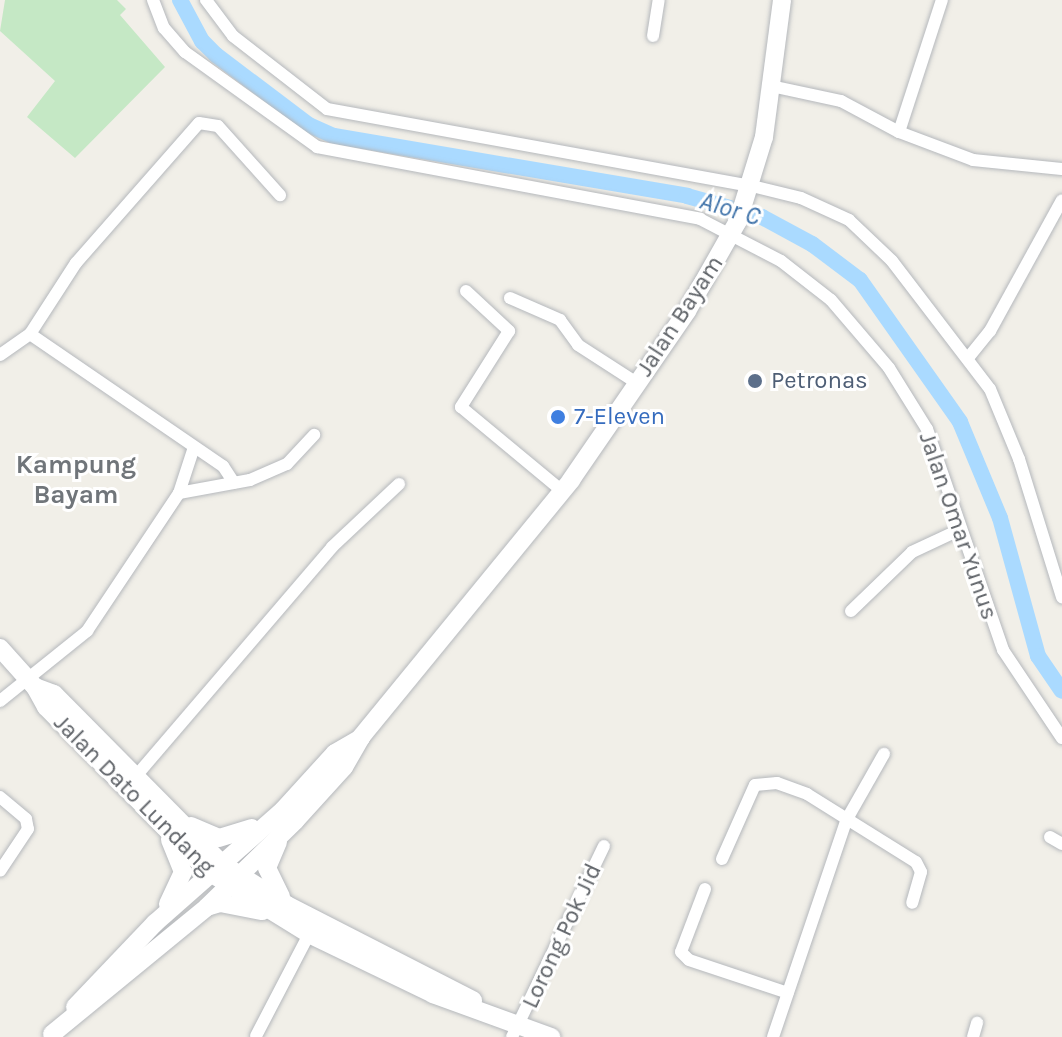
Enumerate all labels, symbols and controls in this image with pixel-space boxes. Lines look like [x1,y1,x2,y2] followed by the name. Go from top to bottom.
[696,185,764,233] water label: Alor C
[630,250,730,382] street label: Jalan Bayam
[771,367,868,395] place label: Petronas
[746,372,764,390] marker: Petronas
[574,403,665,431] place label: 7-Eleven
[549,408,567,426] marker: 7-Eleven
[912,429,1004,623] street label: Jalan Omar Yunus
[16,449,136,510] district label: Kampung Bayam
[48,709,220,881] street label: Jalan Dato Lundang
[516,859,608,1013] street label: Lorong Pok Jid

